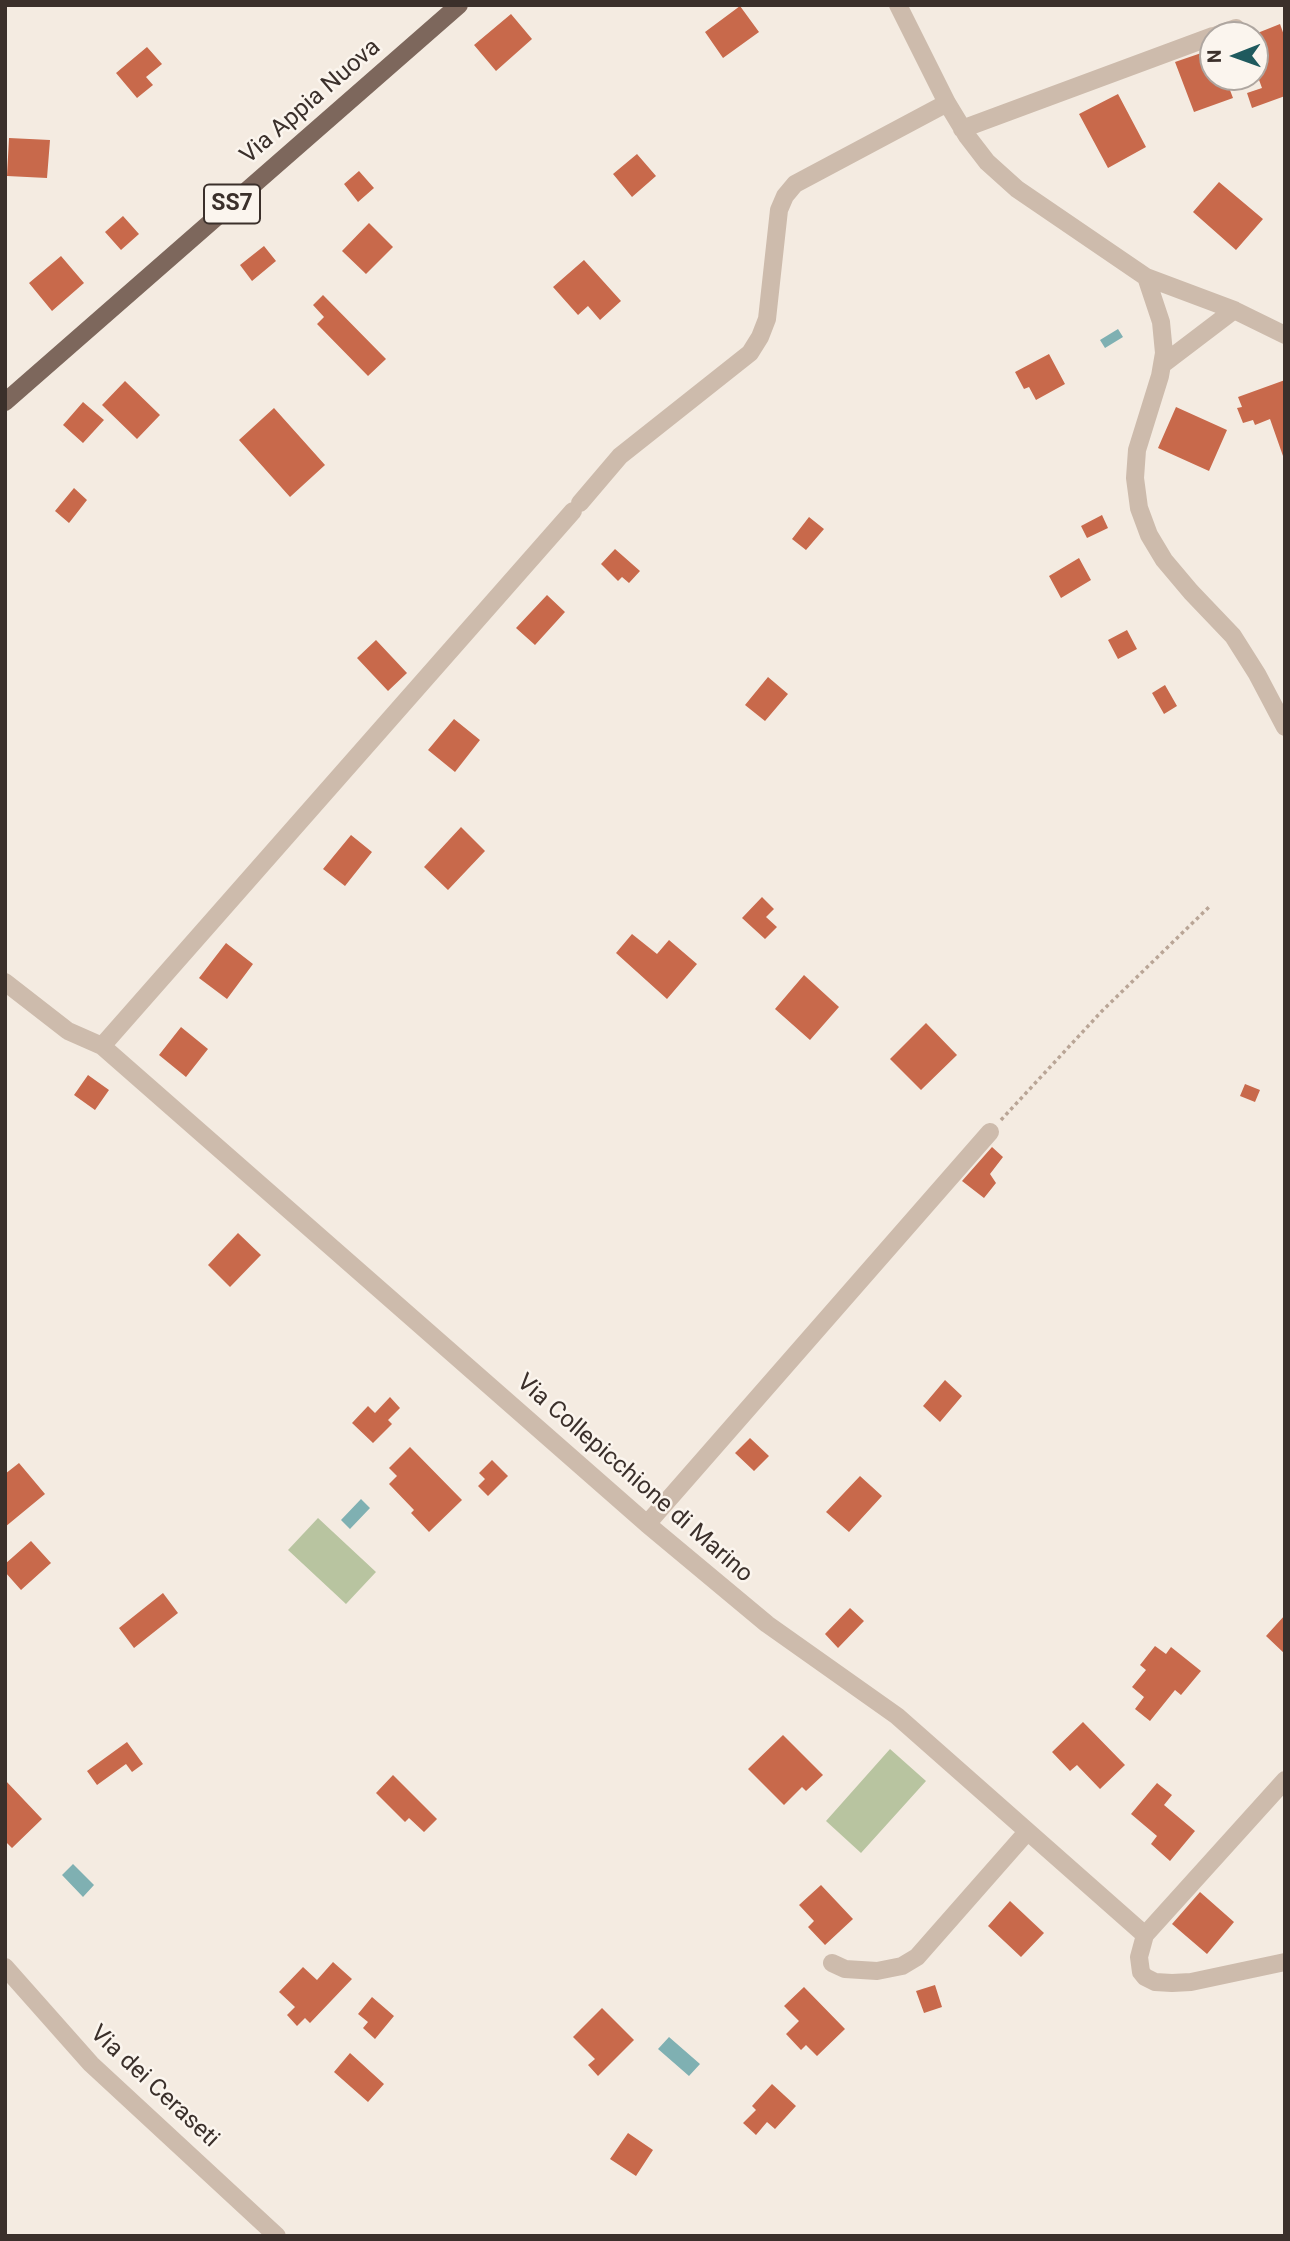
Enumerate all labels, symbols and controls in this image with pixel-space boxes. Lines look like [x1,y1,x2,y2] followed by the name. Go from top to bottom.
[1199,21,1269,91] north arrow
[235,33,387,171] street label: Via Appia Nuova
[1203,49,1226,63] text: N
[204,184,260,224] road number: SS7
[510,1369,758,1589] street label: Via Collepicchione di Marino
[83,2020,225,2154] street label: Via dei Ceraseti

